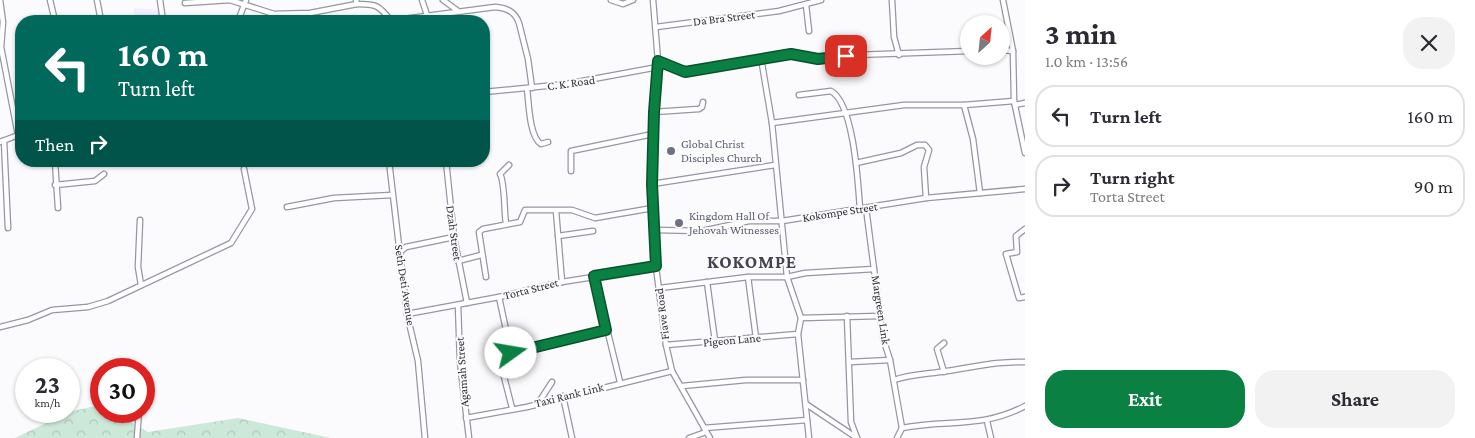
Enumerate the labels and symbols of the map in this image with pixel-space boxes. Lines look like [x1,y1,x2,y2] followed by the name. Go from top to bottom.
[692,7,757,29] street label: Da Bra Street
[960,15,1010,65] north arrow
[825,35,867,77] pin
[546,73,597,93] street label: C. K. Road
[681,137,762,165] place label: Global Christ Disciples Church
[665,145,677,157] marker: Global Christ Disciples Church
[801,199,880,225] street label: Kokompe Street
[443,205,465,262] street label: Dzah Street
[688,209,779,237] place label: Kingdom Hall Of Jehovah Witnesses
[673,217,685,229] marker: Kingdom Hall Of Jehovah Witnesses
[392,244,418,326] street label: Seth Deti Avenue
[707,252,797,272] district label: KOKOMPE
[869,274,893,346] street label: Margreen Link
[502,275,561,303] street label: Torta Street
[652,287,672,341] street label: Fiave Road
[484,326,536,378] position arrow
[702,330,762,350] street label: Pigeon Lane
[453,336,471,407] street label: Agamah Street
[90,358,155,423] speed limit sign: 30
[533,380,605,410] street label: Taxi Rank Link

